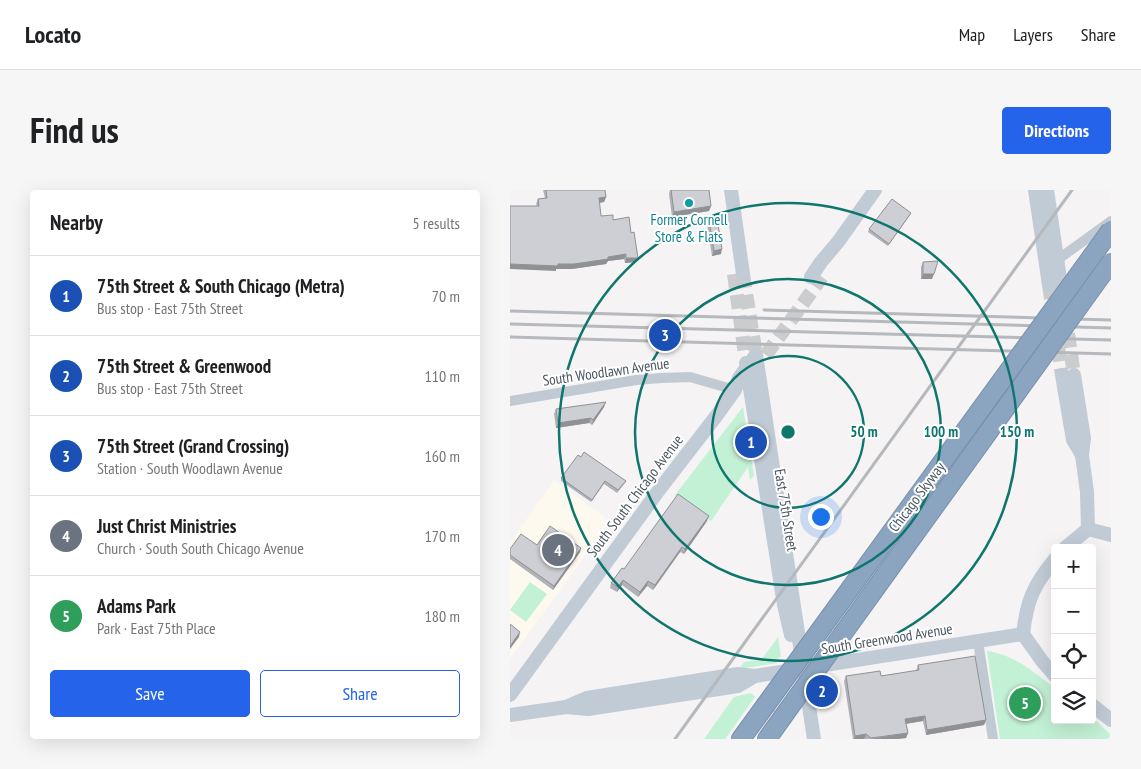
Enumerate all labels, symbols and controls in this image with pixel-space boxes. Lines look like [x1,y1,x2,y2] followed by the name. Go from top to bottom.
[25,19,81,50] text: Locato
[959,23,985,46] text: Map
[1013,23,1053,46] text: Layers
[1081,23,1116,46] text: Share
[30,107,119,153] text: Find us
[1002,107,1111,154] button: Directions
[683,197,695,209] marker: Former Cornell Store & Flats
[50,209,103,236] text: Nearby
[651,210,728,246] place label: Former Cornell Store & Flats
[413,213,460,233] text: 5 results
[97,274,345,298] text: 75th Street & South Chicago (Metra)
[62,286,70,306] text: 1
[432,286,460,306] text: 70 m
[97,298,243,318] text: Bus stop · East 75th Street
[649,316,681,354] pin: 3
[541,353,670,390] street label: South Woodlawn Avenue
[97,354,271,378] text: 75th Street & Greenwood
[62,366,70,386] text: 2
[425,366,460,386] text: 110 m
[97,378,243,398] text: Bus stop · East 75th Street
[850,422,878,441] text: 50 m
[924,422,958,441] text: 100 m
[1000,422,1034,441] text: 150 m
[735,423,767,461] pin: 1
[779,423,797,441] centre of rings
[582,431,687,561] street label: South South Chicago Avenue
[97,434,289,458] text: 75th Street (Grand Crossing)
[62,446,70,466] text: 3
[425,446,460,466] text: 160 m
[97,458,283,478] text: Station · South Woodlawn Avenue
[884,458,949,535] street label: Chicago Skyway
[771,467,802,553] street label: East 75th Street
[808,504,834,530] your location
[97,514,236,538] text: Just Christ Ministries
[62,526,70,546] text: 4
[425,526,460,546] text: 170 m
[542,531,574,569] pin: 4
[97,538,304,558] text: Church · South South Chicago Avenue
[1051,544,1096,724] map controls
[1051,544,1096,589] button: +
[1051,589,1096,634] button: −
[97,594,176,618] text: Adams Park
[62,606,70,626] text: 5
[425,606,460,626] text: 180 m
[97,618,216,638] text: Park · East 75th Place
[820,619,954,658] street label: South Greenwood Avenue
[1051,634,1096,679] button: locate
[50,670,250,717] button: Save
[260,670,460,717] button: Share
[806,672,838,710] pin: 2
[1051,679,1096,724] button: layers
[1009,684,1041,722] pin: 5

